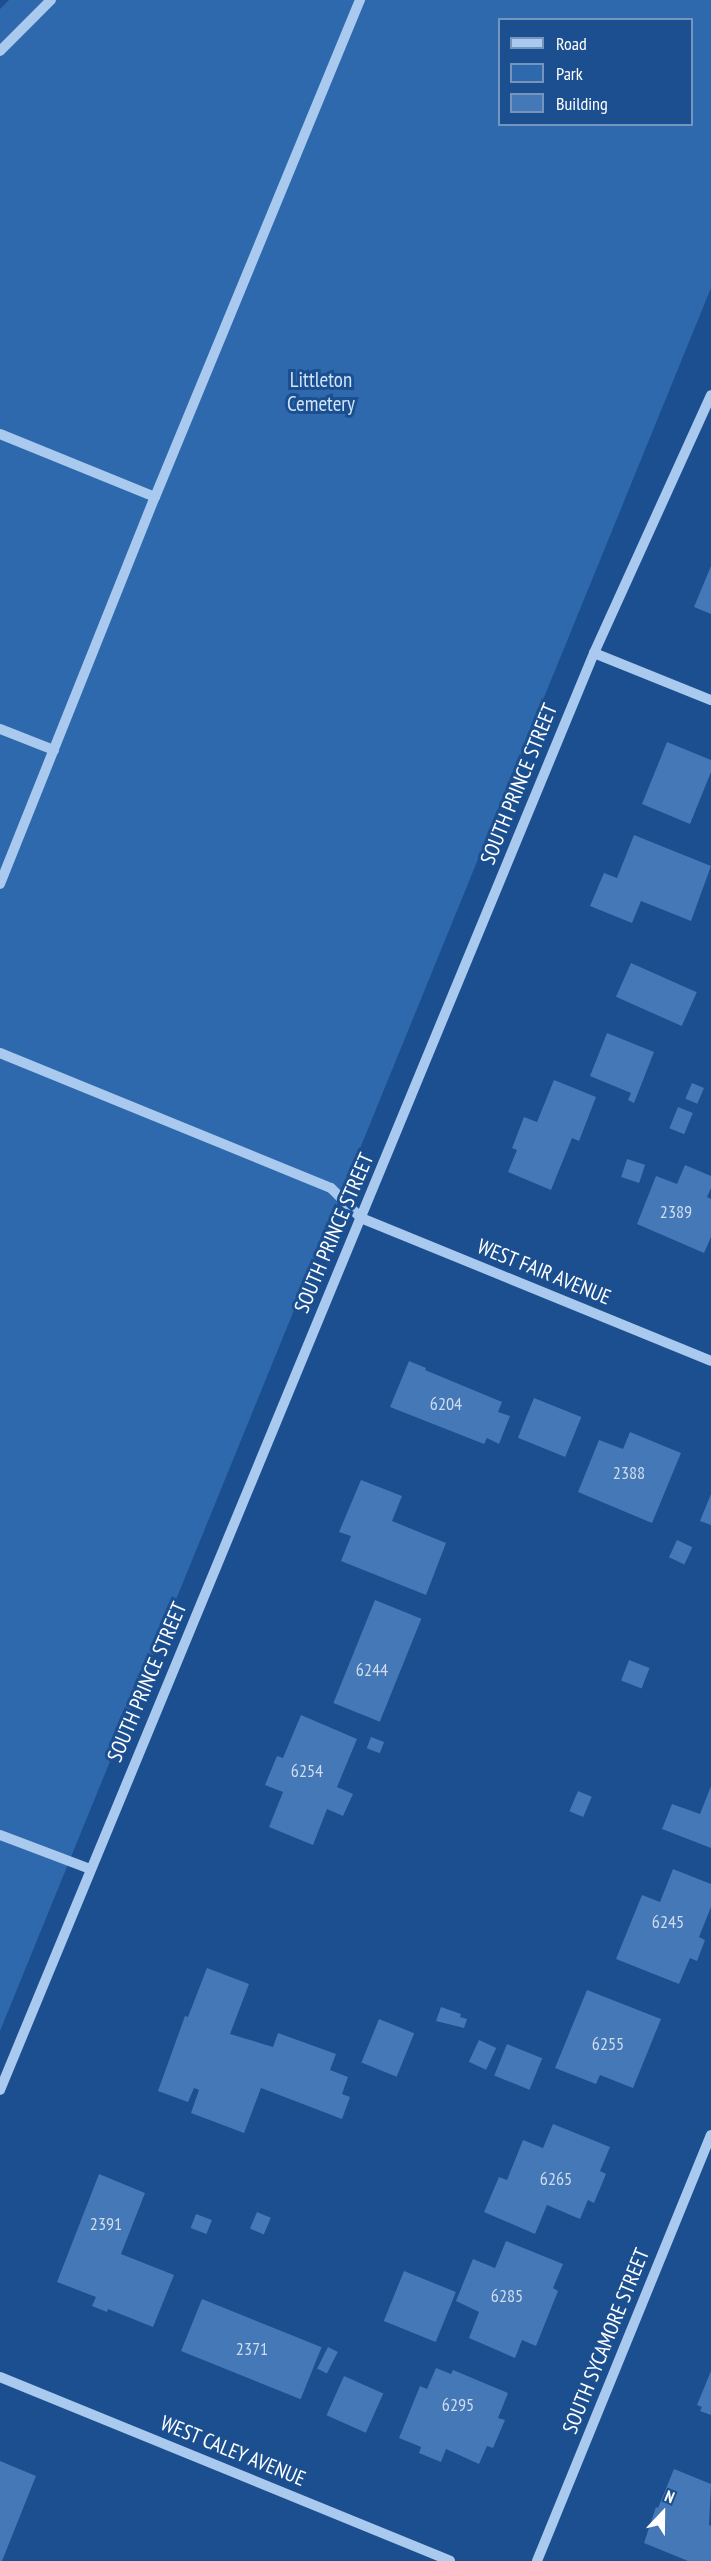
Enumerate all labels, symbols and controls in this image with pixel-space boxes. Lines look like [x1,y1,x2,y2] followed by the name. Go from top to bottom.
[498,18,693,126] legend
[556,32,587,55] text: Road
[556,62,583,85] text: Park
[556,92,608,115] text: Building
[287,367,355,417] park label: Littleton Cemetery
[475,700,563,868] street label: SOUTH PRINCE STREET
[289,1149,379,1317] street label: SOUTH PRINCE STREET
[660,1201,692,1223] house number: 2389
[473,1234,615,1310] street label: WEST FAIR AVENUE
[430,1393,462,1415] house number: 6204
[613,1462,645,1484] house number: 2388
[102,1598,192,1766] street label: SOUTH PRINCE STREET
[356,1659,388,1681] house number: 6244
[291,1760,323,1782] house number: 6254
[652,1911,684,1933] house number: 6245
[592,2033,624,2055] house number: 6255
[540,2168,572,2190] house number: 6265
[90,2213,122,2235] house number: 2391
[557,2245,655,2437] street label: SOUTH SYCAMORE STREET
[491,2285,523,2307] house number: 6285
[236,2338,268,2360] house number: 2371
[442,2394,474,2416] house number: 6295
[156,2410,310,2492] street label: WEST CALEY AVENUE
[633,2483,693,2543] north arrow
[662,2485,677,2507] text: N

